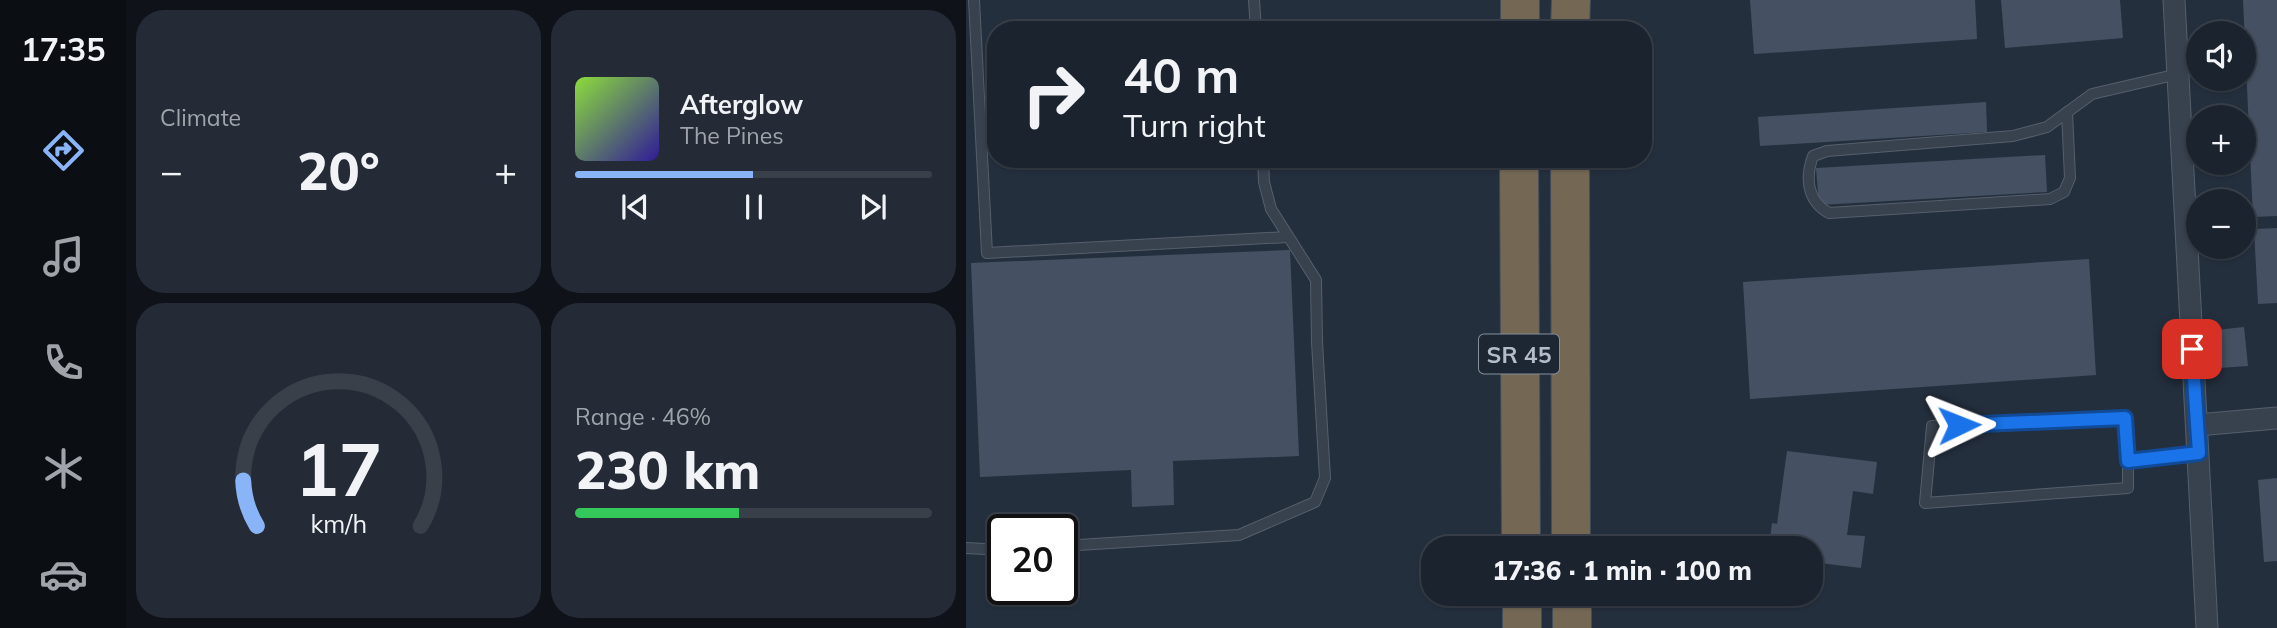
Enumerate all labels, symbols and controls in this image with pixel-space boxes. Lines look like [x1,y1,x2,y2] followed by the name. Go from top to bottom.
[2186,21,2256,259] map controls
[2186,21,2256,91] button: sound
[21,29,105,69] text: 17:35
[1123,44,1239,105] text: 40 m
[1008,49,1099,140] icon: right
[680,88,803,121] text: Afterglow
[160,103,241,132] text: Climate
[1123,105,1266,145] text: Turn right
[2186,105,2256,175] button: +
[680,121,784,150] text: The Pines
[39,126,88,175] icon: directions
[297,138,380,203] text: 20°
[160,147,183,195] text: −
[494,147,517,195] text: +
[616,188,654,226] icon: previous
[735,188,773,226] icon: pause
[854,188,892,226] icon: next
[2186,189,2256,259] button: −
[39,232,88,281] icon: music
[2162,319,2222,379] pin
[2173,330,2211,368] icon: arrive
[1479,334,1559,374] road number: SR 45
[39,338,88,387] icon: phone
[1922,388,1996,462] position arrow
[575,402,711,431] text: Range · 46%
[295,424,382,515] text: 17
[575,437,760,502] text: 230 km
[39,444,88,493] icon: climate
[310,508,367,539] text: km/h
[987,514,1078,605] speed limit sign: 20
[39,550,88,599] icon: car
[1492,554,1752,587] text: 17:36 · 1 min · 100 m

